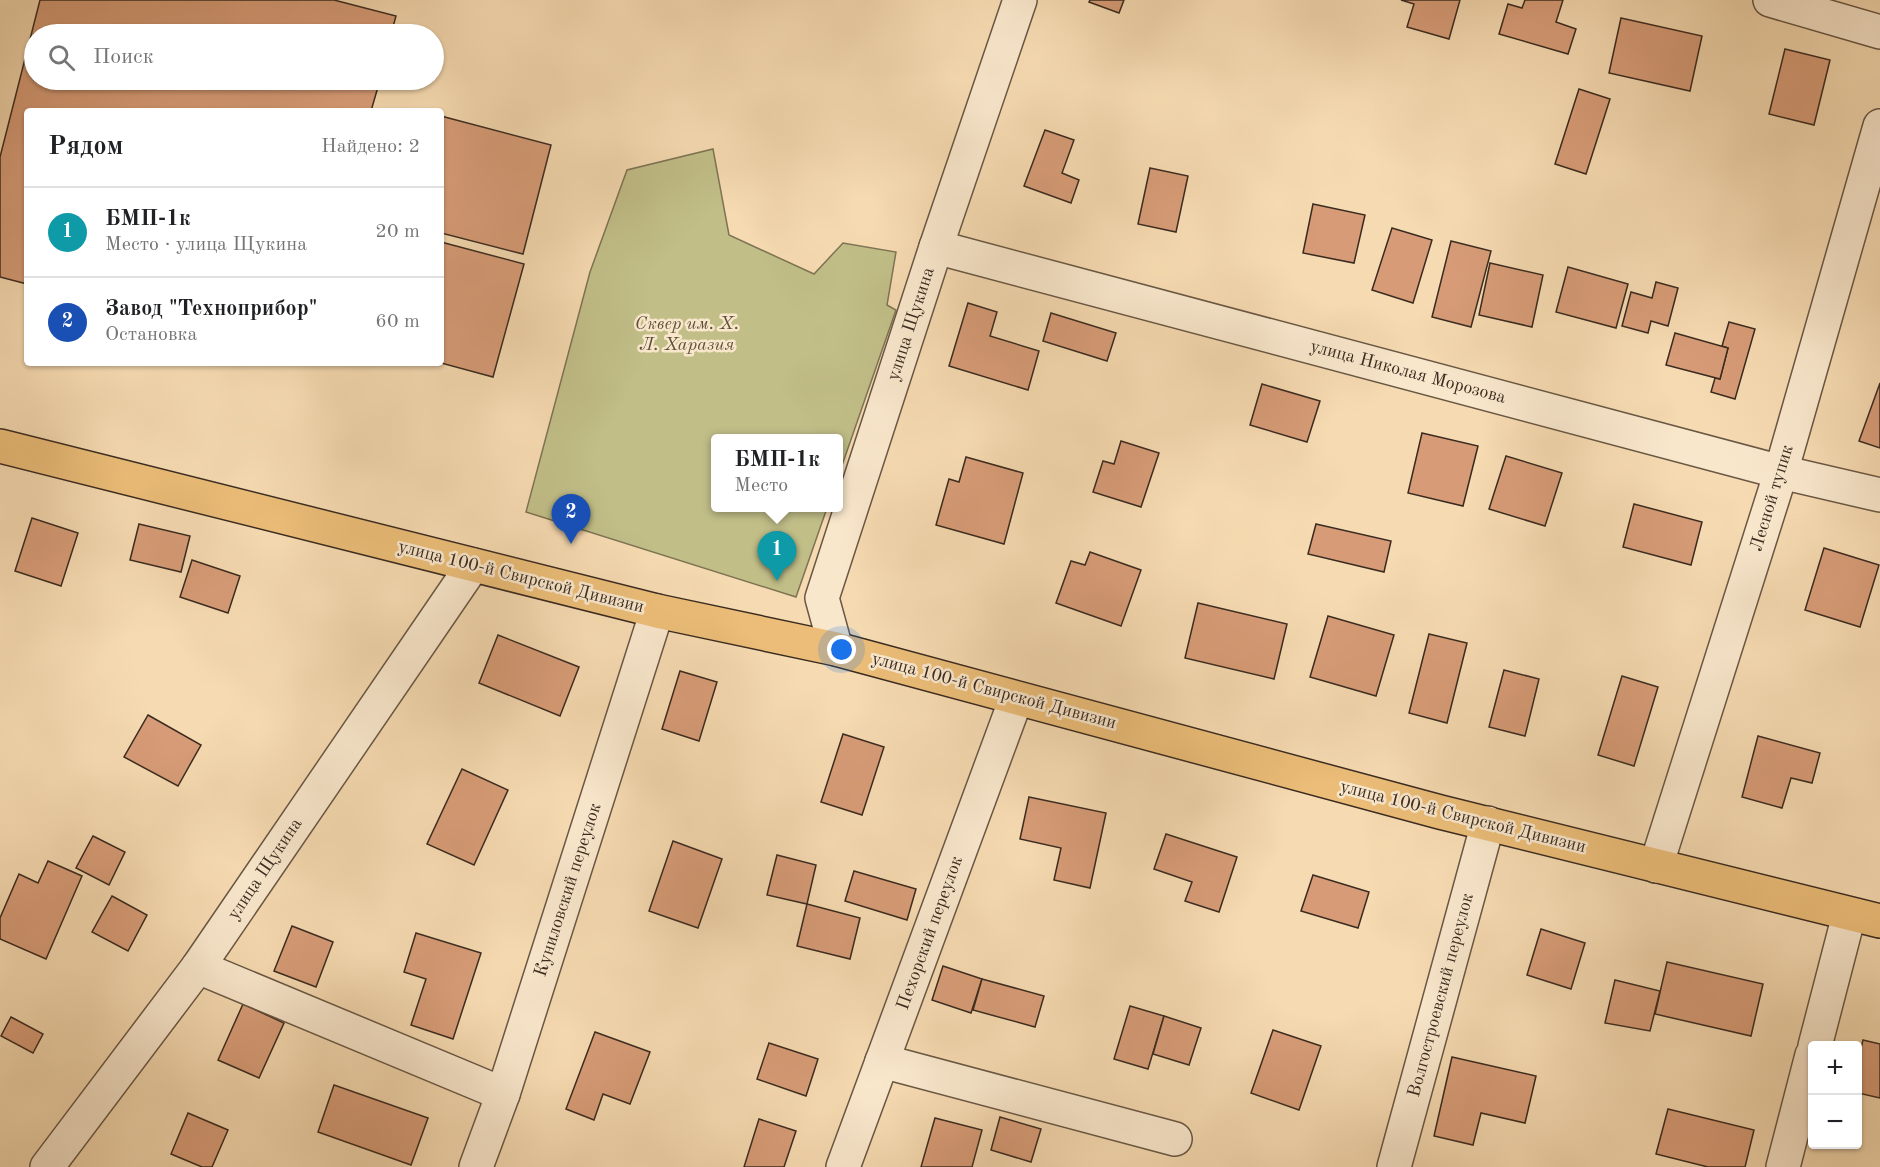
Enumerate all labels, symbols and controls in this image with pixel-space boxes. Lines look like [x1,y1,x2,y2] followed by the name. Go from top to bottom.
[24,24,444,90] search box
[45,41,78,74] icon: search
[93,46,154,68] text: Поиск
[48,134,123,160] text: Рядом
[321,137,420,157] text: Найдено: 2
[105,208,191,230] text: БМП-1к
[62,222,73,242] text: 1
[375,222,420,242] text: 20 m
[105,235,307,255] text: Место · улица Щукина
[884,265,938,383] street label: улица Щукина
[105,298,317,320] text: Завод "Техноприбор"
[62,312,73,332] text: 2
[375,312,420,332] text: 60 m
[635,315,739,354] park label: Сквер им. Х. Л. Харазия
[105,325,197,345] text: Остановка
[1308,337,1508,407] street label: улица Николая Морозова
[711,434,843,512] popup
[1747,443,1797,553] street label: Лесной тупик
[734,449,820,471] text: БМП-1к
[734,476,788,496] text: Место
[552,494,590,544] pin: 2
[758,532,796,581] pin: 1
[396,538,646,616] street label: улица 100-й Свирской Дивизии
[827,635,856,664] your location
[870,650,1118,732] street label: улица 100-й Свирской Дивизии
[1338,778,1588,856] street label: улица 100-й Свирской Дивизии
[531,801,605,979] street label: Куниловский переулок
[225,815,306,923] street label: улица Щукина
[894,854,966,1012] street label: Пехорский переулок
[1405,891,1477,1099] street label: Волгостроевский переулок
[1808,1041,1862,1149] map controls
[1808,1041,1862,1095] button: +
[1808,1095,1862,1149] button: −

